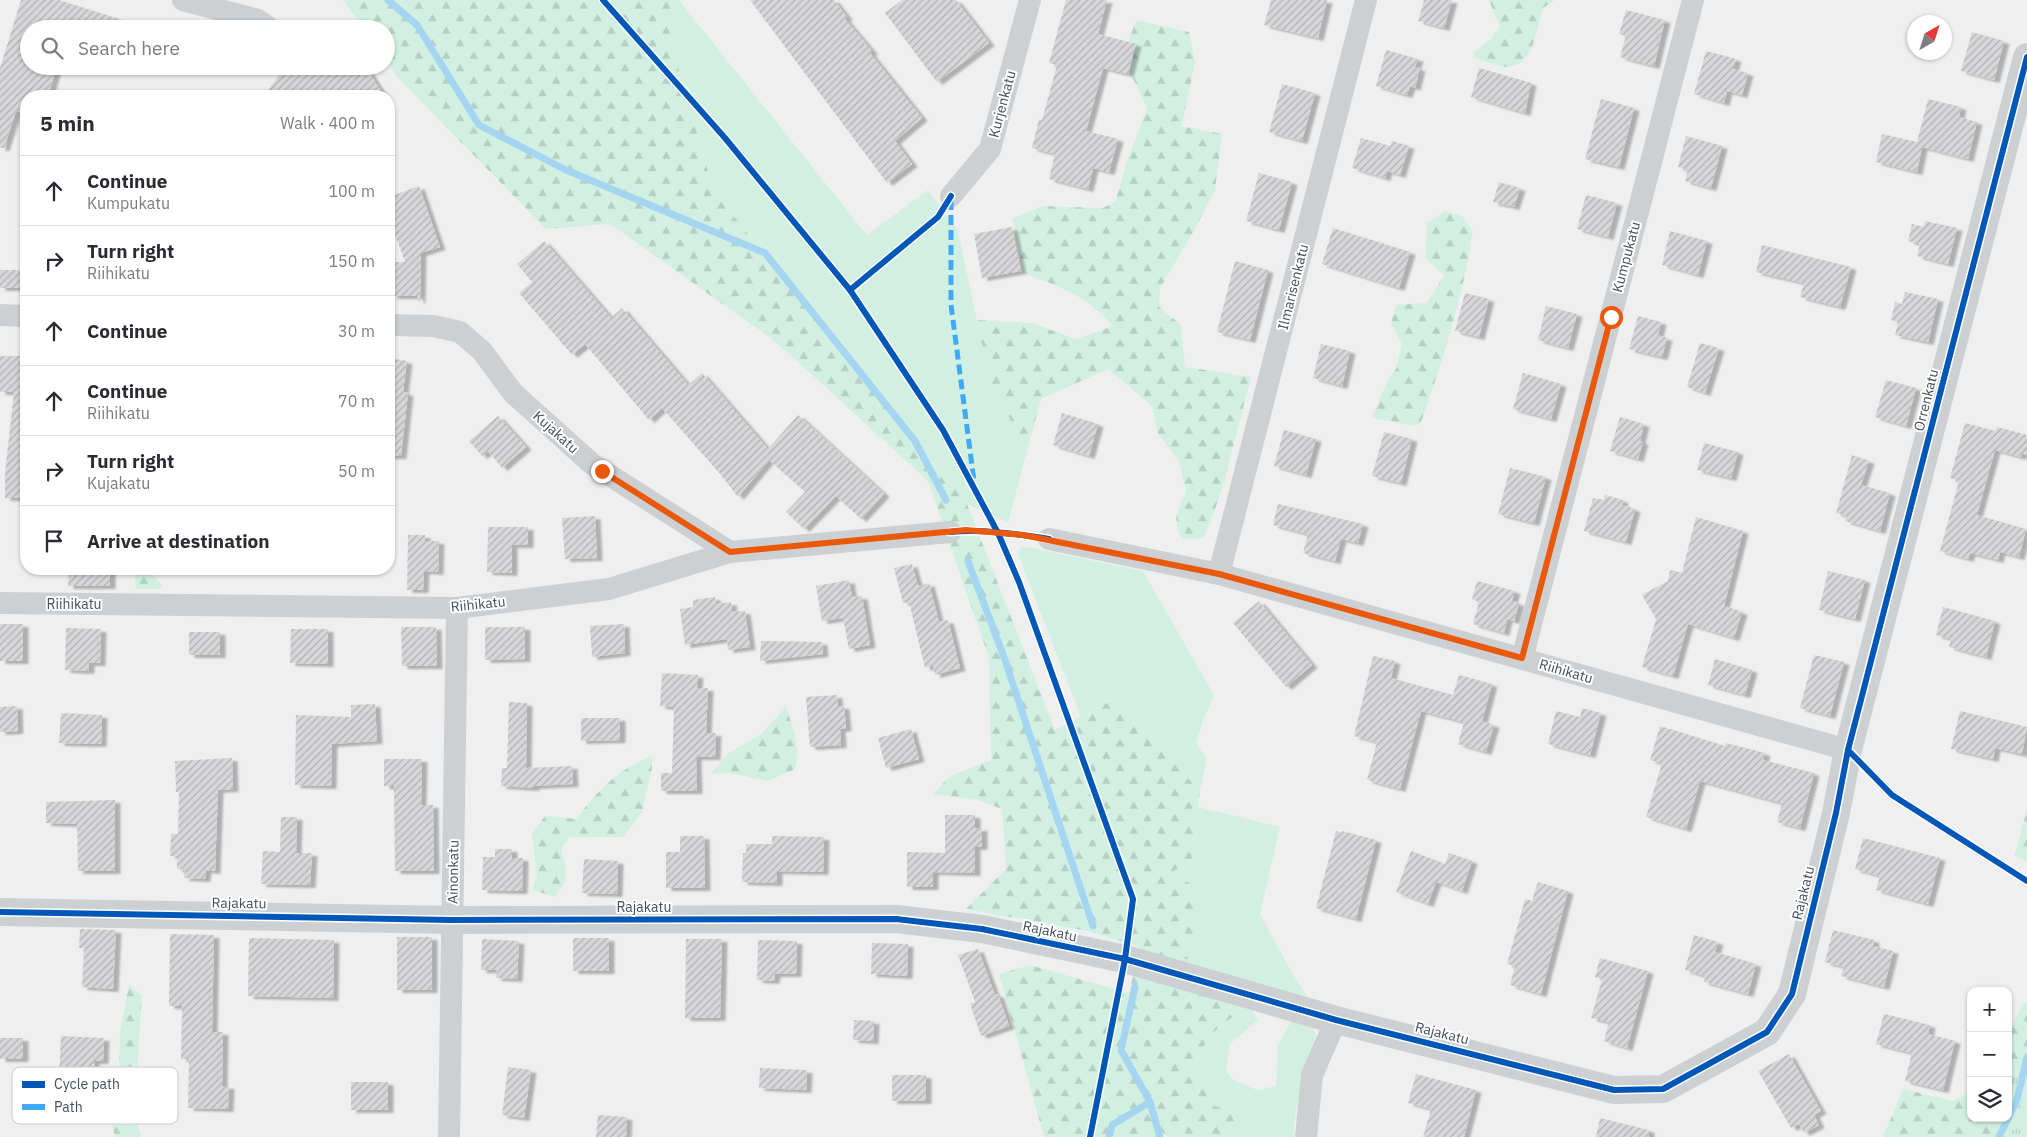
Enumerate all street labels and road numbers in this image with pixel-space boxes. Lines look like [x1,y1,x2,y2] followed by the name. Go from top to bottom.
[984,69,1020,139] street label: Kurjenkatu
[1608,220,1644,294] street label: Kumpukatu
[1274,242,1312,332] street label: Ilmarisenkatu
[1910,367,1942,433] street label: Orrenkatu
[529,407,583,457] street label: Kujakatu
[450,592,506,616] street label: Riihikatu
[46,595,102,613] street label: Riihikatu
[1537,655,1595,687] street label: Riihikatu
[443,840,463,904] street label: Ainonkatu
[1788,864,1818,922] street label: Rajakatu
[211,894,267,912] street label: Rajakatu
[617,898,671,916] street label: Rajakatu
[1021,916,1079,946] street label: Rajakatu
[1413,1018,1471,1048] street label: Rajakatu

